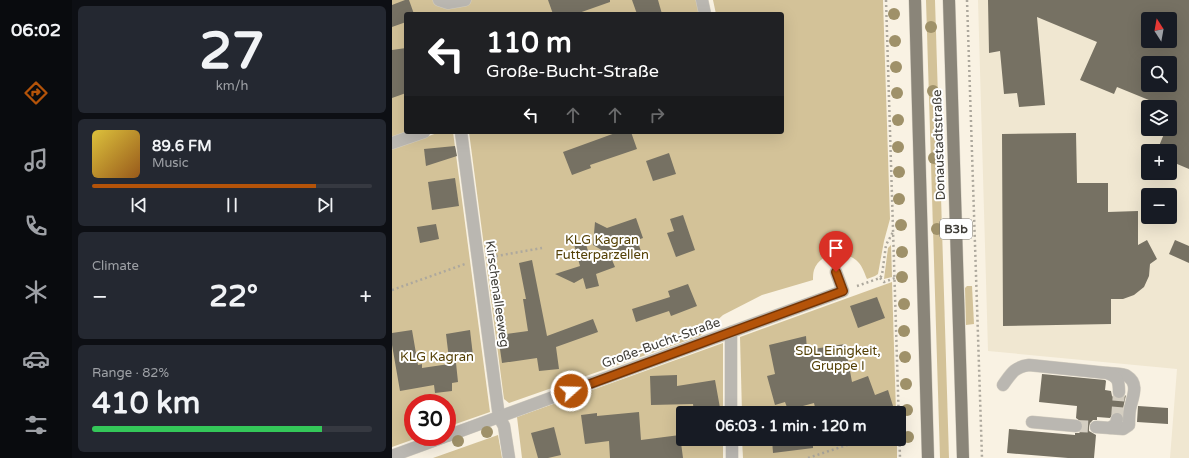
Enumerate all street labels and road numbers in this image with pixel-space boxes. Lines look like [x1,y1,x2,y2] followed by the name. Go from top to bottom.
[929,89,949,201] street label: Donaustadtstraße
[940,219,972,239] road number: B3b
[482,240,512,348] street label: Kirschenalleeweg
[600,314,722,372] street label: Große-Bucht-Straße

